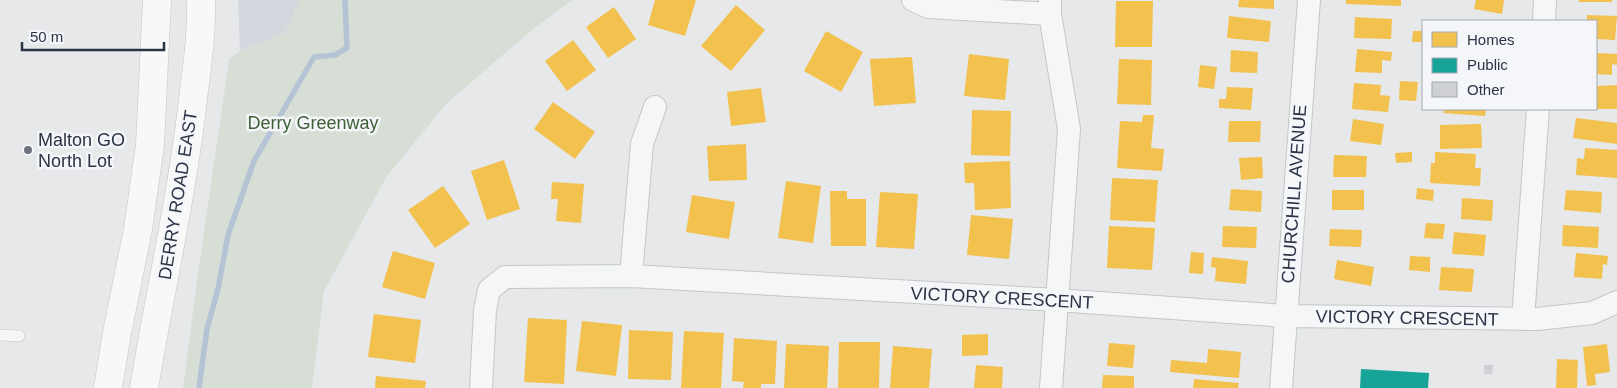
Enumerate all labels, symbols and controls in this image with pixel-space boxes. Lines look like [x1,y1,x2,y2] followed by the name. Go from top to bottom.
[22,20,165,52] scale bar
[1422,20,1597,110] legend
[30,28,63,45] text: 50 m
[1467,31,1515,48] text: Homes
[1467,56,1508,73] text: Public
[1467,81,1505,98] text: Other
[1278,104,1310,284] street label: CHURCHILL AVENUE
[155,109,201,281] street label: DERRY ROAD EAST
[247,113,379,133] park label: Derry Greenway
[38,130,125,171] place label: Malton GO North Lot
[22,144,34,156] marker: Malton GO North Lot
[910,283,1094,313] street label: VICTORY CRESCENT
[1315,306,1499,330] street label: VICTORY CRESCENT

